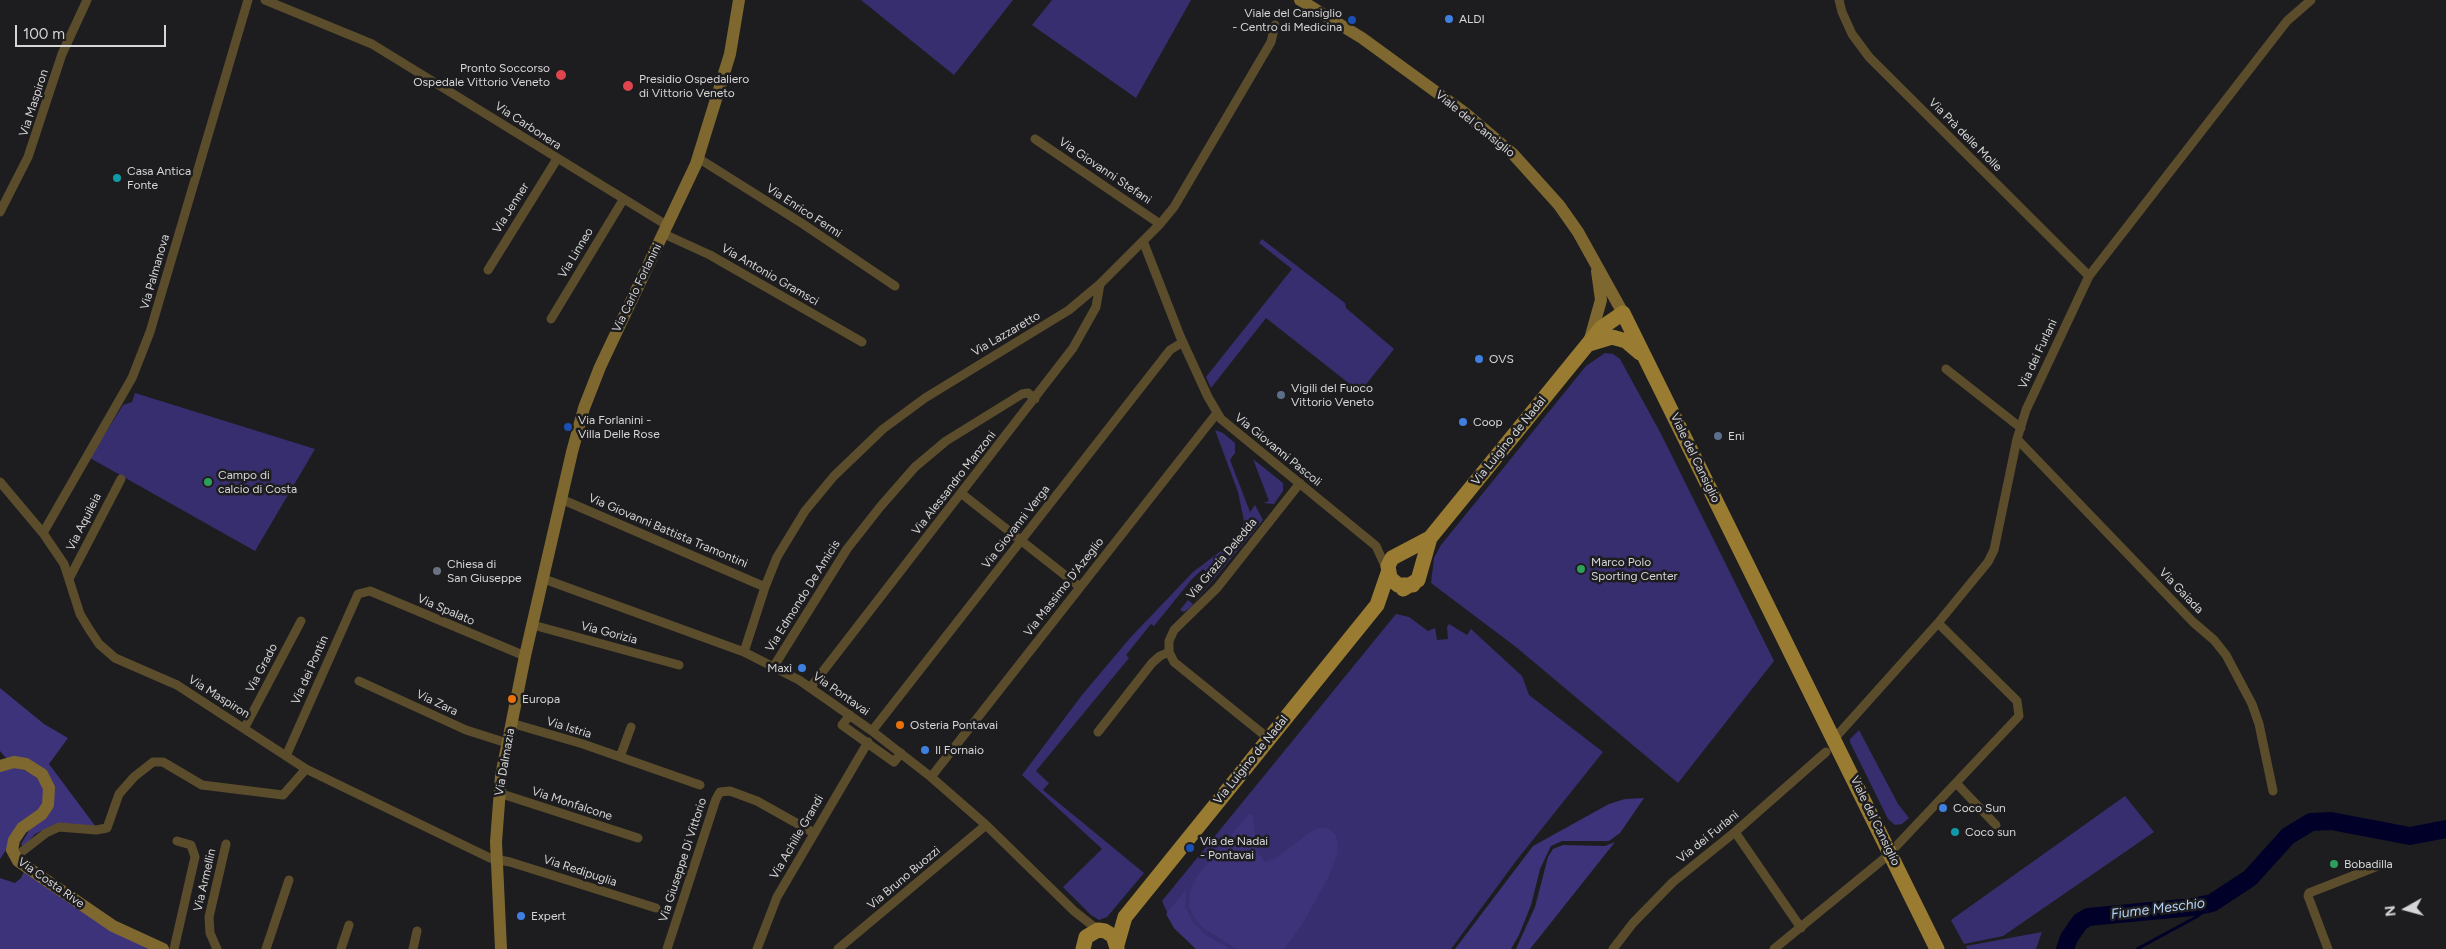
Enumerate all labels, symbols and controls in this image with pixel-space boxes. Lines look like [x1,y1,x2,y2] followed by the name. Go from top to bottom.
[1232,6,1342,34] place label: Viale del Cansiglio - Centro di Medicina
[1459,12,1485,26] place label: ALDI
[1443,13,1455,25] marker: ALDI
[1346,14,1358,26] marker: Viale del Cansiglio - Centro di Medicina
[18,15,169,47] scale bar
[23,25,65,43] text: 100 m
[413,61,550,89] place label: Pronto Soccorso Ospedale Vittorio Veneto
[16,68,52,138] street label: Via Maspiron
[554,68,568,82] marker: Pronto Soccorso Ospedale Vittorio Veneto
[639,72,749,100] place label: Presidio Ospedaliero di Vittorio Veneto
[621,79,635,93] marker: Presidio Ospedaliero di Vittorio Veneto
[1432,88,1518,160] street label: Viale del Cansiglio
[1925,95,2005,175] street label: Via Prà delle Molle
[492,99,564,153] street label: Via Carbonera
[1056,135,1154,207] street label: Via Giovanni Stefani
[127,164,191,192] place label: Casa Antica Fonte
[111,172,123,184] marker: Casa Antica Fonte
[490,180,532,236] street label: Via Jenner
[763,181,845,241] street label: Via Enrico Fermi
[555,225,597,281] street label: Via Linneo
[137,233,173,311] street label: Via Palmanova
[609,241,665,335] street label: Via Carlo Forlanini
[719,241,821,309] street label: Via Antonio Gramsci
[969,309,1043,359] street label: Via Lazzaretto
[2016,317,2060,391] street label: Via dei Furlani
[1489,352,1514,366] place label: OVS
[1473,353,1485,365] marker: OVS
[1291,381,1374,409] place label: Vigili del Fuoco Vittorio Veneto
[1275,389,1287,401] marker: Vigili del Fuoco Vittorio Veneto
[1469,394,1549,488] street label: Via Luigino de Nadal
[1232,411,1324,489] street label: Via Giovanni Pascoli
[1667,411,1723,505] street label: Viale del Cansiglio
[578,413,660,441] place label: Via Forlanini - Villa Delle Rose
[1473,415,1503,429] place label: Coop
[1457,416,1469,428] marker: Coop
[562,421,574,433] marker: Via Forlanini - Villa Delle Rose
[909,428,999,538] street label: Via Alessandro Manzoni
[1728,429,1745,443] place label: Eni
[1712,430,1724,442] marker: Eni
[218,468,297,496] place label: Campo di calcio di Costa
[202,476,214,488] marker: Campo di calcio di Costa
[979,482,1053,572] street label: Via Giovanni Verga
[63,491,105,553] street label: Via Aquileia
[586,491,750,571] street label: Via Giovanni Battista Tramontini
[1184,516,1260,602] street label: Via Grazia Deledda
[1021,535,1107,639] street label: Via Massimo D'Azeglio
[763,538,843,654] street label: Via Edmondo De Amicis
[1591,555,1678,583] place label: Marco Polo Sporting Center
[447,557,522,585] place label: Chiesa di San Giuseppe
[1575,563,1587,575] marker: Marco Polo Sporting Center
[431,565,443,577] marker: Chiesa di San Giuseppe
[2156,565,2206,617] street label: Via Gaiada
[415,591,477,629] street label: Via Spalato
[579,619,639,647] street label: Via Gorizia
[288,633,332,707] street label: Via dei Pontin
[243,641,281,695] street label: Via Grado
[767,661,792,675] place label: Maxì
[796,662,808,674] marker: Maxì
[810,669,872,719] street label: Via Pontavai
[186,672,252,722] street label: Via Maspiron
[414,687,460,719] street label: Via Zara
[522,692,560,706] place label: Europa
[506,693,518,705] marker: Europa
[1211,713,1291,807] street label: Via Luigino de Nadal
[545,714,593,742] street label: Via Istria
[910,718,998,732] place label: Osteria Pontavai
[894,719,906,731] marker: Osteria Pontavai
[492,727,518,797] street label: Via Dalmazia
[935,743,984,757] place label: Il Fornaio
[919,744,931,756] marker: Il Fornaio
[1847,774,1903,868] street label: Viale del Cansiglio
[530,784,614,824] street label: Via Monfalcone
[767,792,827,882] street label: Via Achille Grandi
[656,796,710,924] street label: Via Giuseppe Di Vittorio
[1953,801,2006,815] place label: Coco Sun
[1937,802,1949,814] marker: Coco Sun
[1674,808,1742,866] street label: Via dei Furlani
[1965,825,2016,839] place label: Coco sun
[1949,826,1961,838] marker: Coco sun
[1200,834,1268,862] place label: Via de Nadai - Pontavai
[1184,842,1196,854] marker: Via de Nadai - Pontavai
[865,843,943,913] street label: Via Bruno Buozzi
[191,847,219,913] street label: Via Armellin
[541,852,619,890] street label: Via Redipuglia
[15,855,87,911] street label: Via Costa Rive
[2344,857,2393,871] place label: Bobadilla
[2328,858,2340,870] marker: Bobadilla
[2381,884,2431,934] north arrow
[2110,895,2206,923] water label: Fiume Meschio
[2382,904,2400,917] text: N
[531,909,566,923] place label: Expert
[515,910,527,922] marker: Expert

